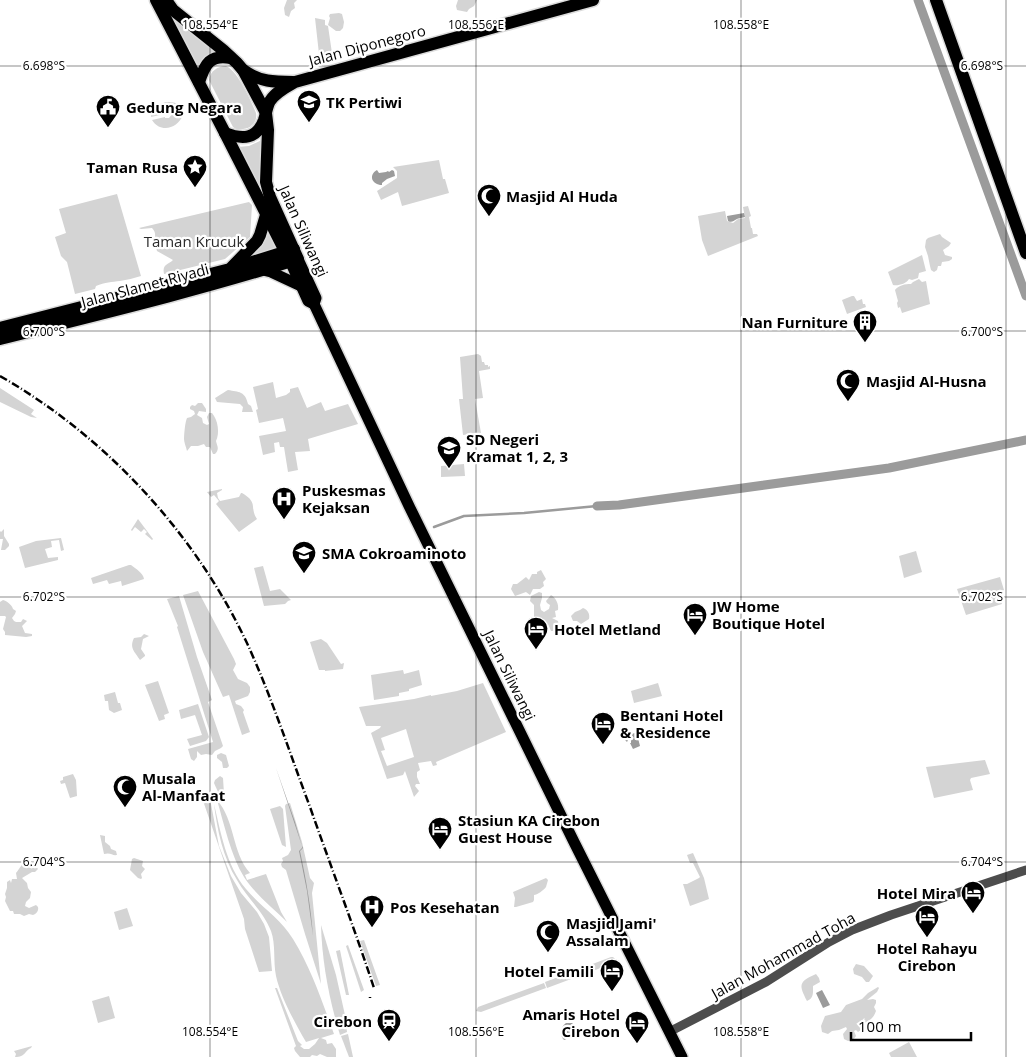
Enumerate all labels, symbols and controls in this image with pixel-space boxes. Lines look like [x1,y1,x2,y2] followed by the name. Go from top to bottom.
[182,16,238,33] text: 108.554°E
[448,16,504,33] text: 108.556°E
[713,16,769,33] text: 108.558°E
[304,20,428,71] street label: Jalan Diponegoro
[23,57,65,74] text: 6.698°S
[961,57,1003,74] text: 6.698°S
[296,89,322,123] school or university icon: TK Pertiwi
[326,92,402,112] place label: TK Pertiwi
[95,94,121,128] public building icon: Gedung Negara
[126,97,242,117] place label: Gedung Negara
[182,154,208,188] place icon: Taman Rusa
[86,157,178,177] place label: Taman Rusa
[274,180,333,280] street label: Jalan Siliwangi
[476,183,502,217] mosque icon: Masjid Al Huda
[506,186,618,206] place label: Masjid Al Huda
[144,231,244,251] park label: Taman Krucuk
[77,258,211,312] street label: Jalan Slamet Riyadi
[852,309,878,343] building icon: Nan Furniture
[742,312,848,332] place label: Nan Furniture
[23,323,65,340] text: 6.700°S
[961,323,1003,340] text: 6.700°S
[835,368,861,402] mosque icon: Masjid Al-Husna
[866,371,987,391] place label: Masjid Al-Husna
[466,429,568,466] place label: SD Negeri Kramat 1, 2, 3
[436,435,462,469] school or university icon: SD Negeri Kramat 1, 2, 3
[302,480,386,517] place label: Puskesmas Kejaksan
[271,486,297,520] hospital icon: Puskesmas Kejaksan
[291,540,317,574] school or university icon: SMA Cokroaminoto
[322,543,466,563] place label: SMA Cokroaminoto
[23,588,65,605] text: 6.702°S
[961,588,1003,605] text: 6.702°S
[710,596,825,633] place label: JW Home Boutique Hotel
[682,602,708,636] hotel icon: JW Home Boutique Hotel
[523,616,549,650] hotel icon: Hotel Metland
[554,619,661,639] place label: Hotel Metland
[479,625,541,724] street label: Jalan Siliwangi
[620,705,723,742] place label: Bentani Hotel & Residence
[590,711,616,745] hotel icon: Bentani Hotel & Residence
[142,768,226,805] place label: Musala Al-Manfaat
[112,774,138,808] mosque icon: Musala Al-Manfaat
[458,810,600,847] place label: Stasiun KA Cirebon Guest House
[427,816,453,850] hotel icon: Stasiun KA Cirebon Guest House
[23,853,65,870] text: 6.704°S
[961,853,1003,870] text: 6.704°S
[960,880,986,914] hotel icon: Hotel Mira
[877,883,956,903] place label: Hotel Mira
[359,894,385,928] hospital icon: Pos Kesehatan
[390,897,500,917] place label: Pos Kesehatan
[914,904,940,938] hotel icon: Hotel Rahayu Cirebon
[706,907,859,1004] street label: Jalan Mohammad Toha
[566,913,657,950] place label: Masjid Jami' Assalam
[535,919,561,953] mosque icon: Masjid Jami' Assalam
[877,938,977,975] place label: Hotel Rahayu Cirebon
[599,958,625,992] hotel icon: Hotel Famili
[504,961,594,981] place label: Hotel Famili
[522,1004,620,1041] place label: Amaris Hotel Cirebon
[376,1008,402,1042] station icon: Cirebon
[624,1010,650,1044] hotel icon: Amaris Hotel Cirebon
[851,1010,971,1042] scale bar
[314,1011,372,1031] place label: Cirebon
[858,1016,902,1036] text: 100 m
[182,1023,238,1040] text: 108.554°E
[448,1023,504,1040] text: 108.556°E
[713,1023,769,1040] text: 108.558°E

